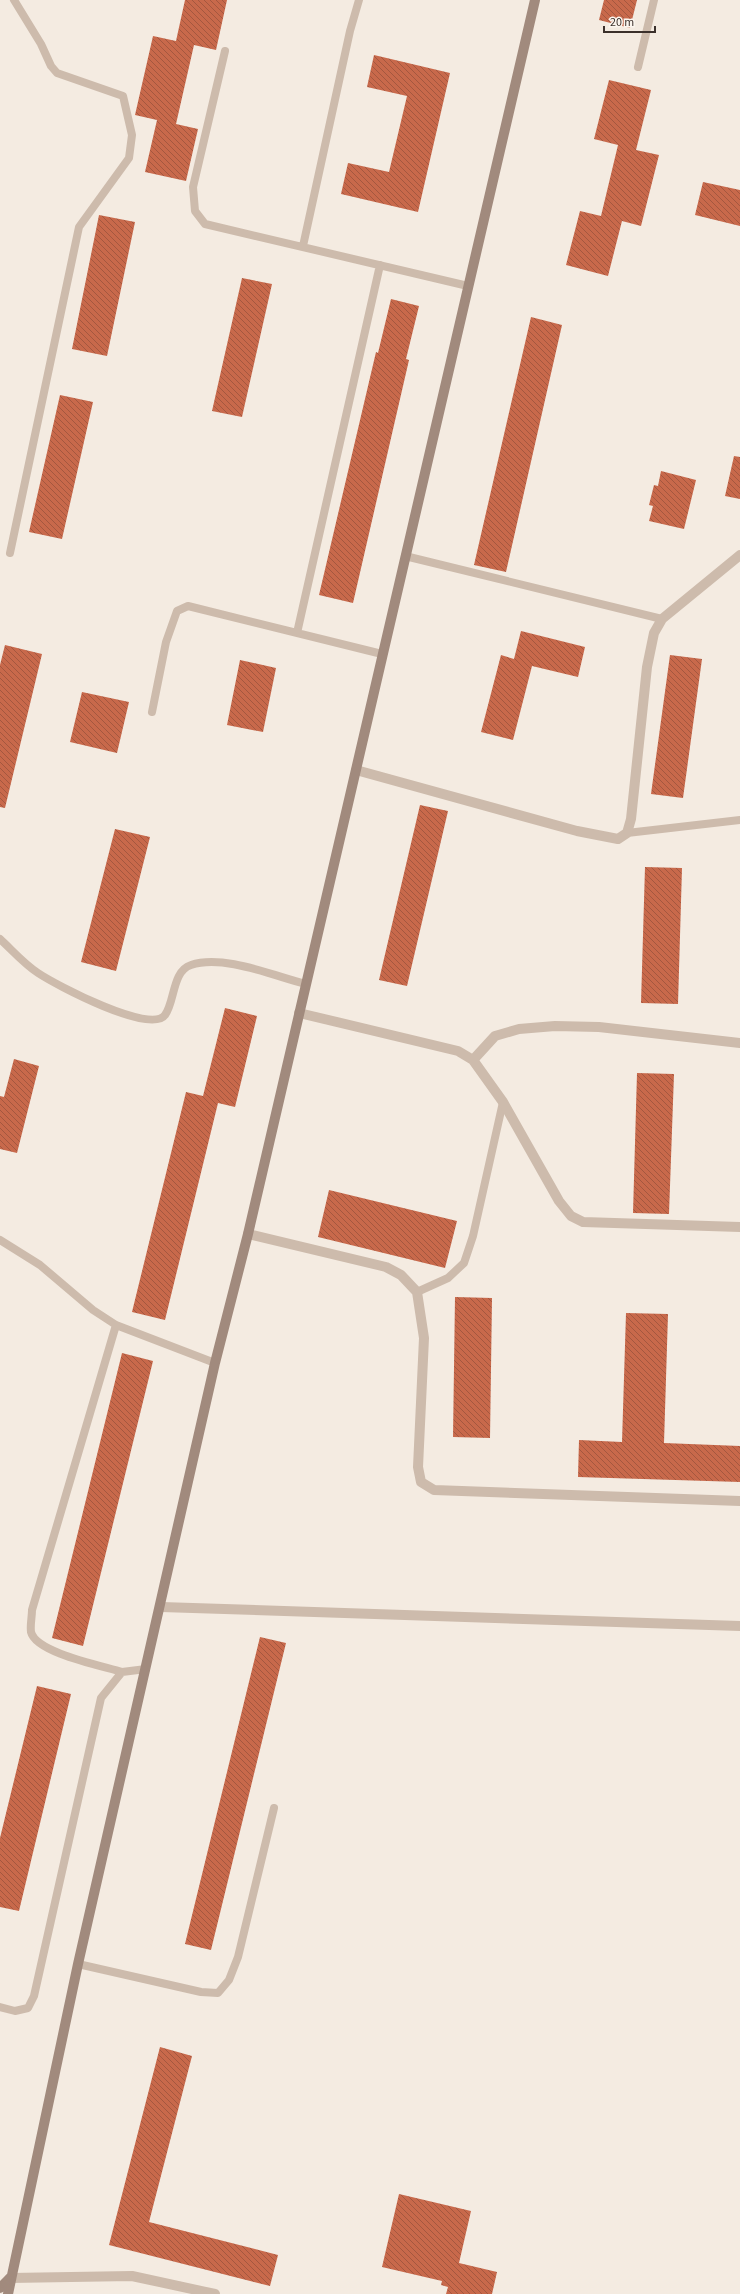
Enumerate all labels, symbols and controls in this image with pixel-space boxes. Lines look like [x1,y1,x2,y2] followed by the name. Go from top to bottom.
[604,8,655,34] scale bar
[610,14,634,31] text: 20 m

